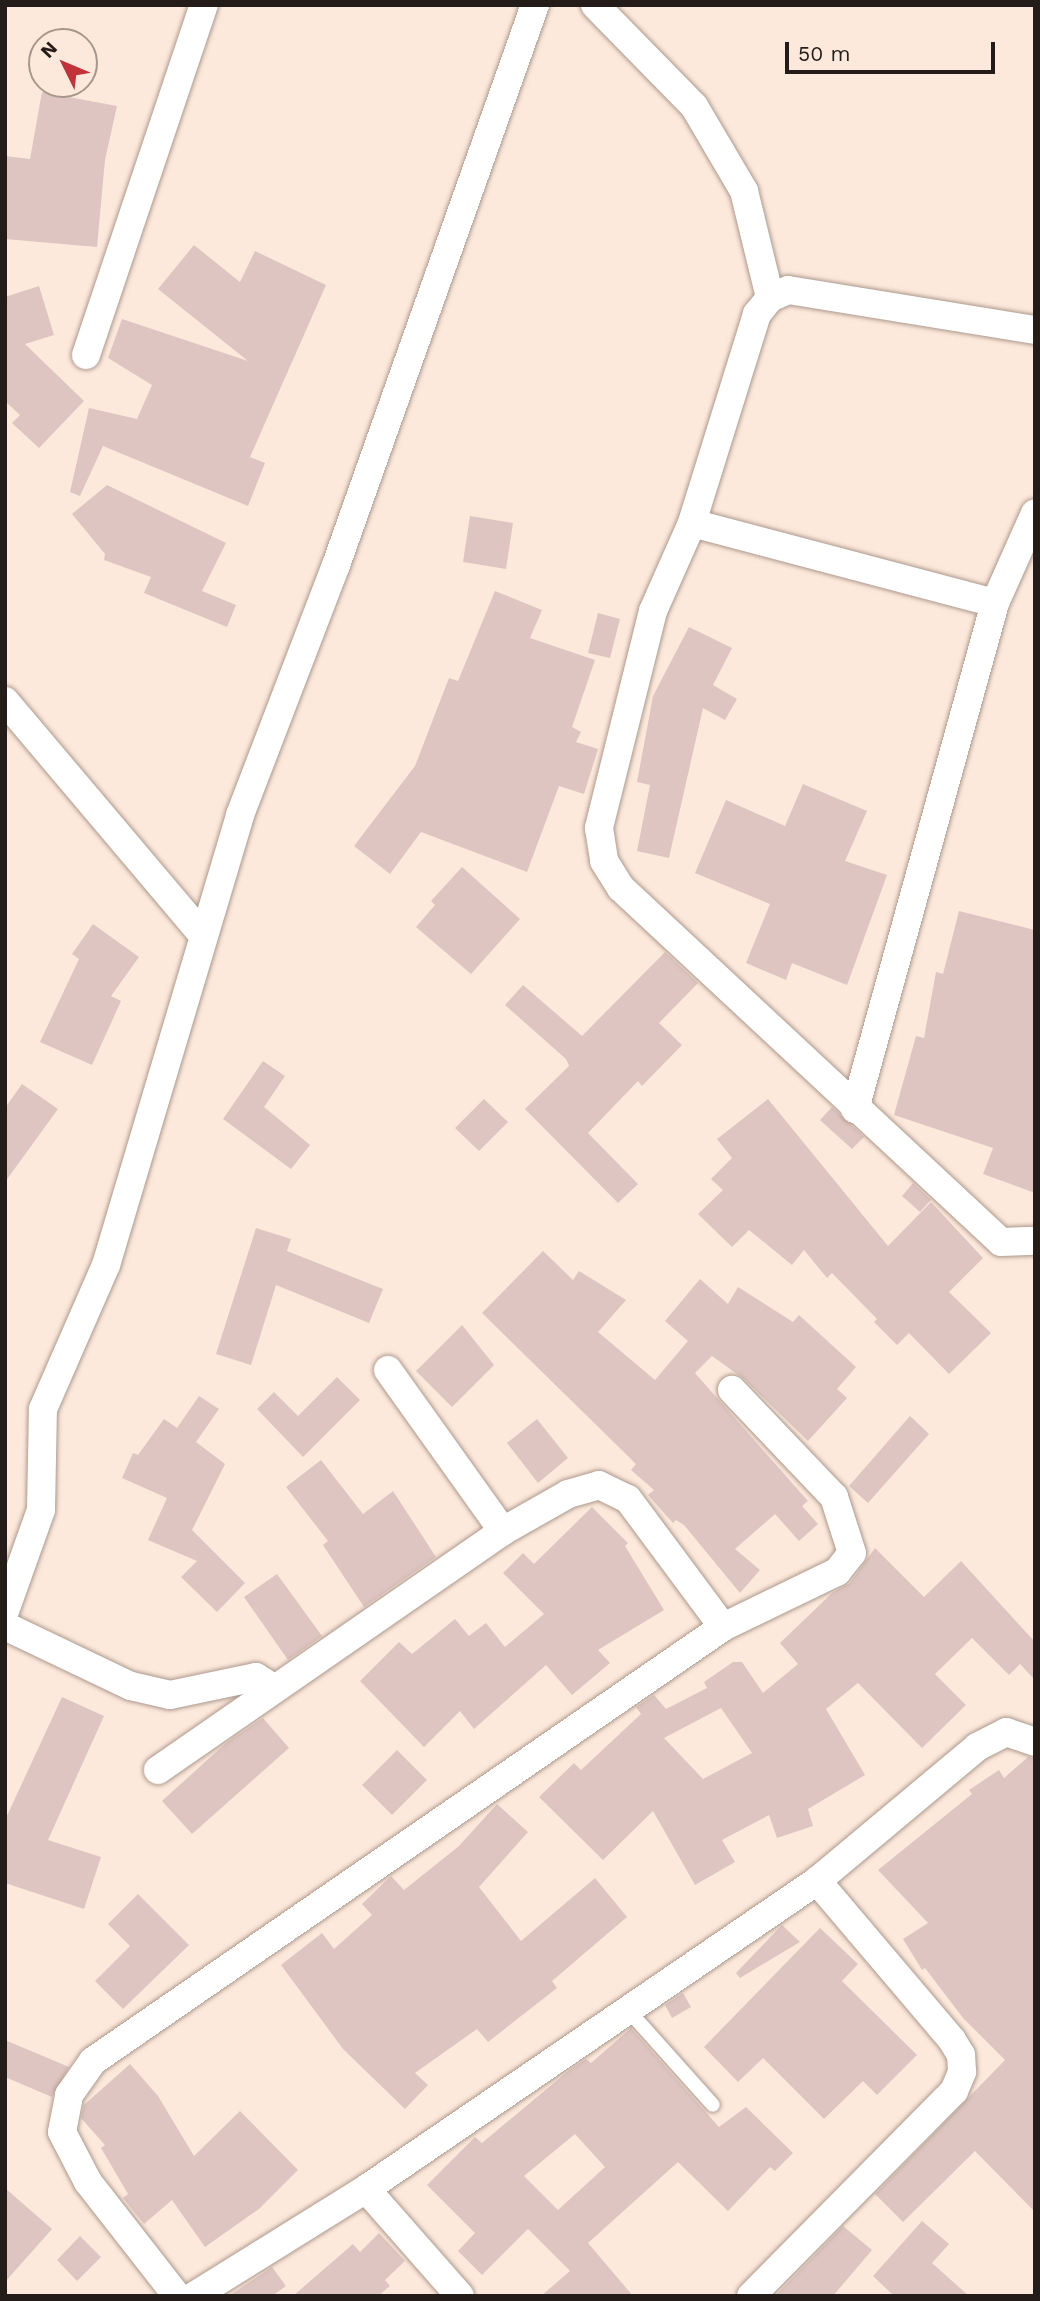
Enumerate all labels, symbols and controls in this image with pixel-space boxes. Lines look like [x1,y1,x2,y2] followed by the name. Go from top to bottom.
[28,28,98,98] north arrow
[788,28,998,72] scale bar
[36,37,62,63] text: N
[798,41,850,66] text: 50 m

